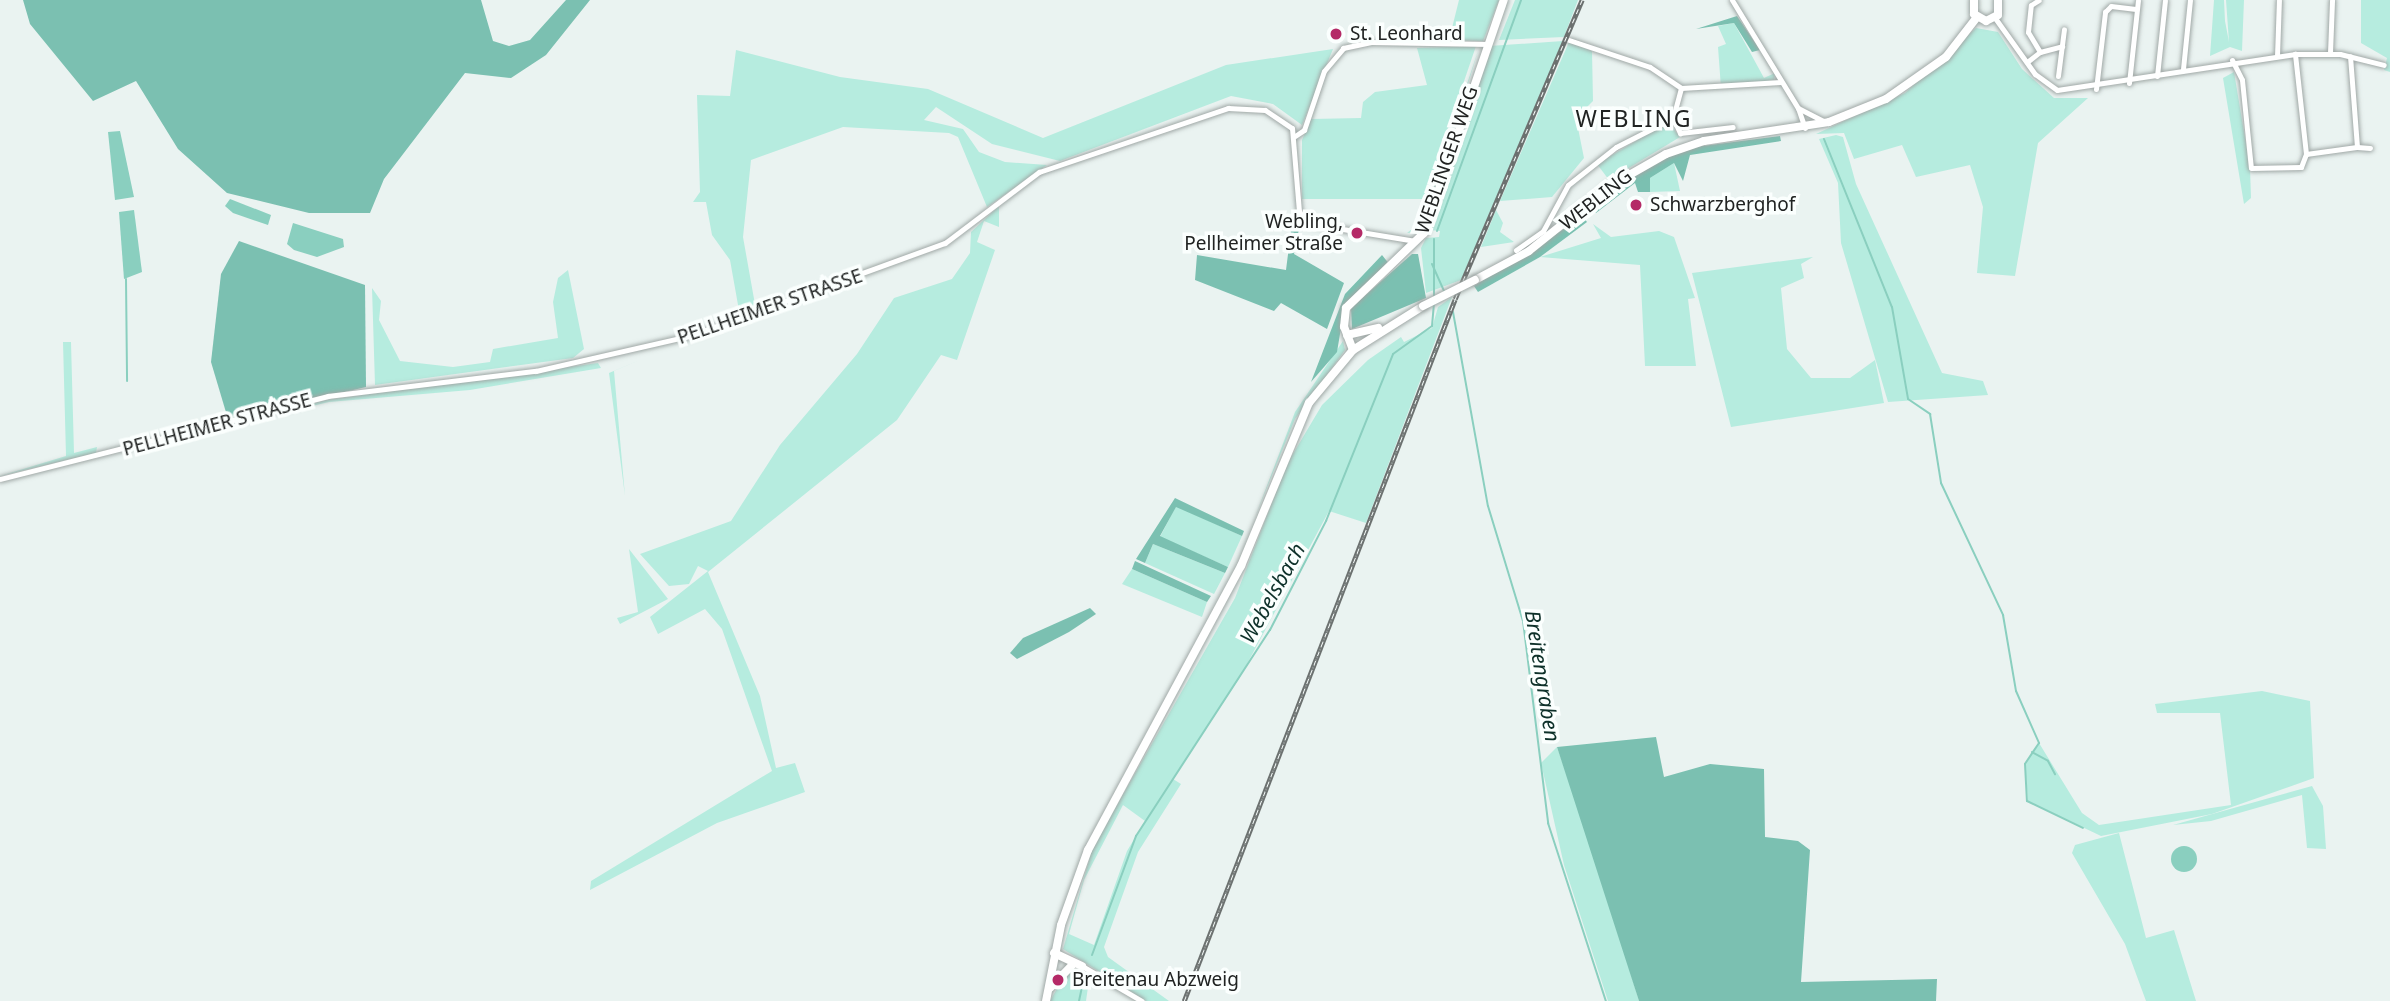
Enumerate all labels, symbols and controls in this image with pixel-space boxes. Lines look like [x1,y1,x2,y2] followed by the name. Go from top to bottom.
[1350,23,1463,45] place label: St. Leonhard
[1328,26,1344,42] marker: St. Leonhard
[1411,83,1483,237] street label: WEBLINGER WEG
[1576,104,1692,132] district label: WEBLING
[1555,165,1637,235] street label: WEBLING
[1650,194,1795,216] place label: Schwarzberghof
[1628,197,1644,213] marker: Schwarzberghof
[1184,211,1343,255] place label: Webling, Pellheimer Straße
[1349,225,1365,241] marker: Webling, Pellheimer Straße
[675,265,865,349] street label: PELLHEIMER STRASSE
[120,389,314,461] street label: PELLHEIMER STRASSE
[1234,538,1310,648] water label: Webelsbach
[1520,608,1566,744] water label: Breitengraben
[1072,969,1239,991] place label: Breitenau Abzweig
[1050,972,1066,988] marker: Breitenau Abzweig

